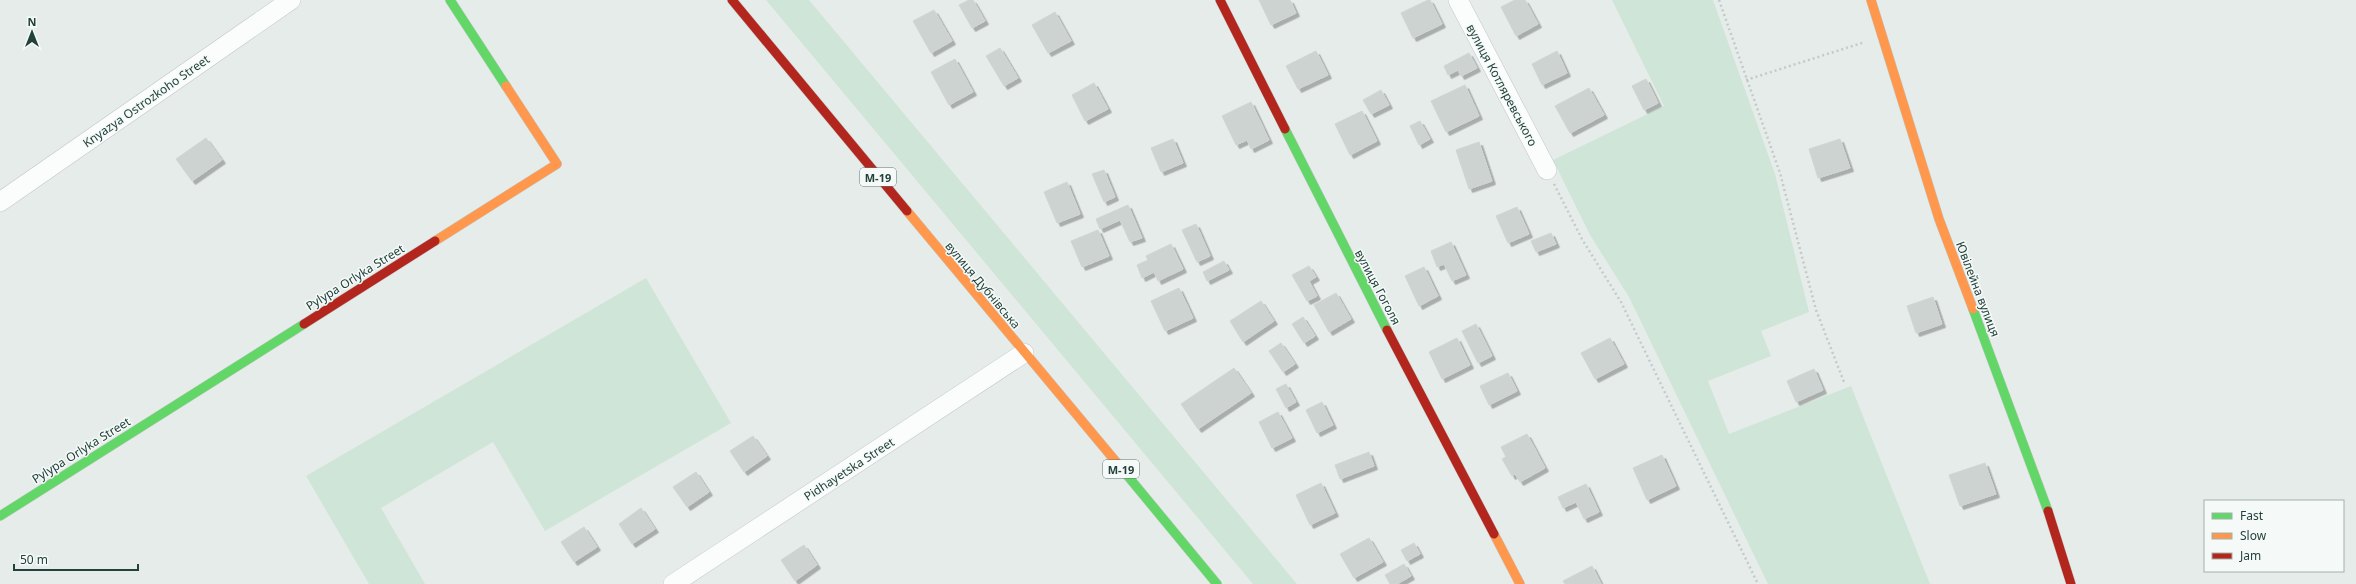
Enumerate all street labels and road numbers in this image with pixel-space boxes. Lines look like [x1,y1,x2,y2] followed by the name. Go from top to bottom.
[1463,21,1541,149] street label: вулиця Котляревського
[79,50,213,151] street label: Knyazya Ostrozkoho Street
[860,168,896,186] road number: М-19
[941,238,1025,332] street label: вулиця Дубнівська
[303,239,408,314] street label: Pylypa Orlyka Street
[1952,239,2004,339] street label: Ювілейна вулиця
[1351,246,1405,328] street label: вулиця Гоголя
[29,412,134,487] street label: Pylypa Orlyka Street
[800,433,898,505] street label: Pidhayetska Street
[1103,460,1139,478] road number: М-19

